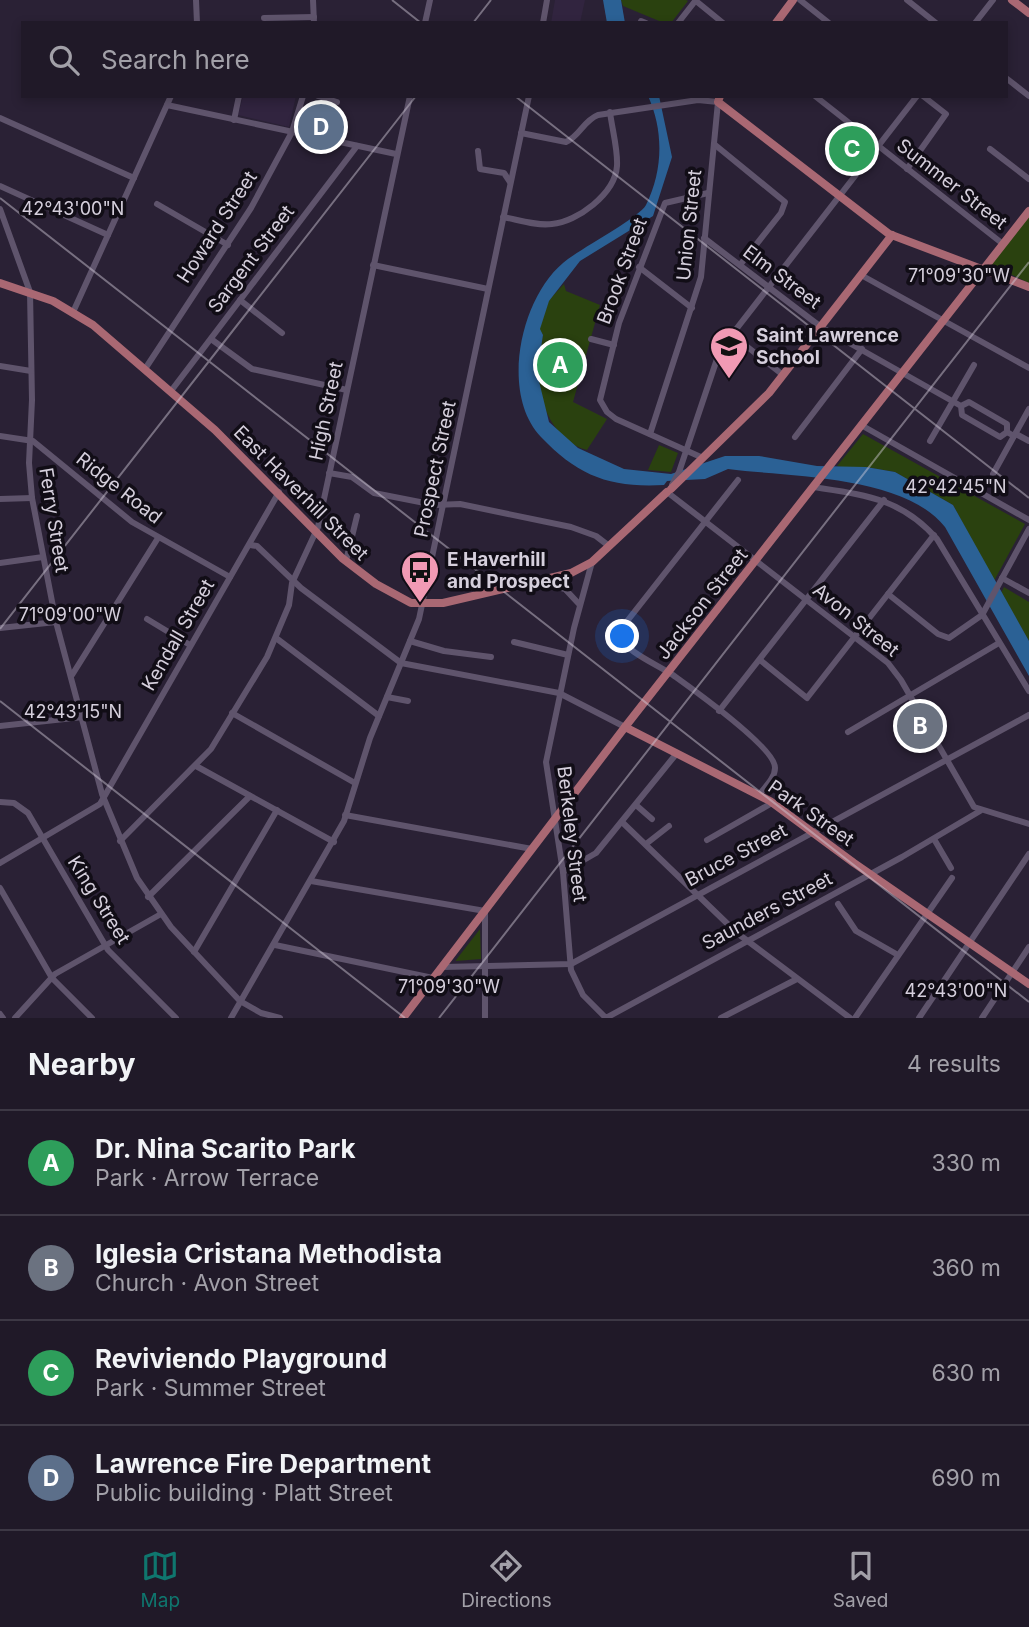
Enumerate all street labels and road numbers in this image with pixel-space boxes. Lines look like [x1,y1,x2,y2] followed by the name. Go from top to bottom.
[892,134,1012,234] street label: Summer Street
[172,167,262,287] street label: Howard Street
[672,168,706,282] street label: Union Street
[203,201,299,317] street label: Sargent Street
[592,215,652,327] street label: Brook Street
[738,240,826,314] street label: Elm Street
[304,359,348,463] street label: High Street
[409,399,461,539] street label: Prospect Street
[229,421,373,565] street label: East Haverhill Street
[72,447,166,529] street label: Ridge Road
[34,466,74,574] street label: Ferry Street
[652,544,752,664] street label: Jackson Street
[137,575,219,695] street label: Kendall Street
[808,578,904,662] street label: Avon Street
[552,765,592,903] street label: Berkeley Street
[764,775,858,851] street label: Park Street
[681,819,791,891] street label: Bruce Street
[63,852,135,948] street label: King Street
[698,867,836,955] street label: Saunders Street

